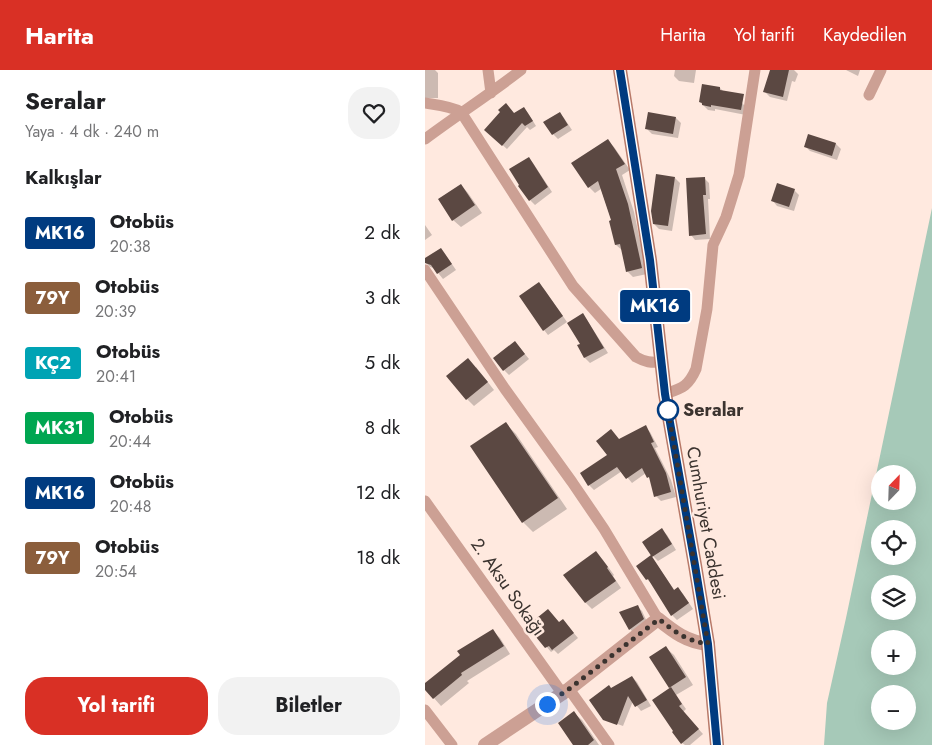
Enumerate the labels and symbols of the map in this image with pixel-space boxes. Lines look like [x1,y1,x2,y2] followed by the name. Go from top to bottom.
[620,290,690,322] line badge: MK16
[683,397,744,423] place label: Seralar
[657,399,679,421] marker: Seralar
[680,444,732,602] street label: Cumhuriyet Caddesi
[871,465,916,510] north arrow
[465,533,551,641] street label: 2. Aksu Sokağı
[535,692,560,717] your location

